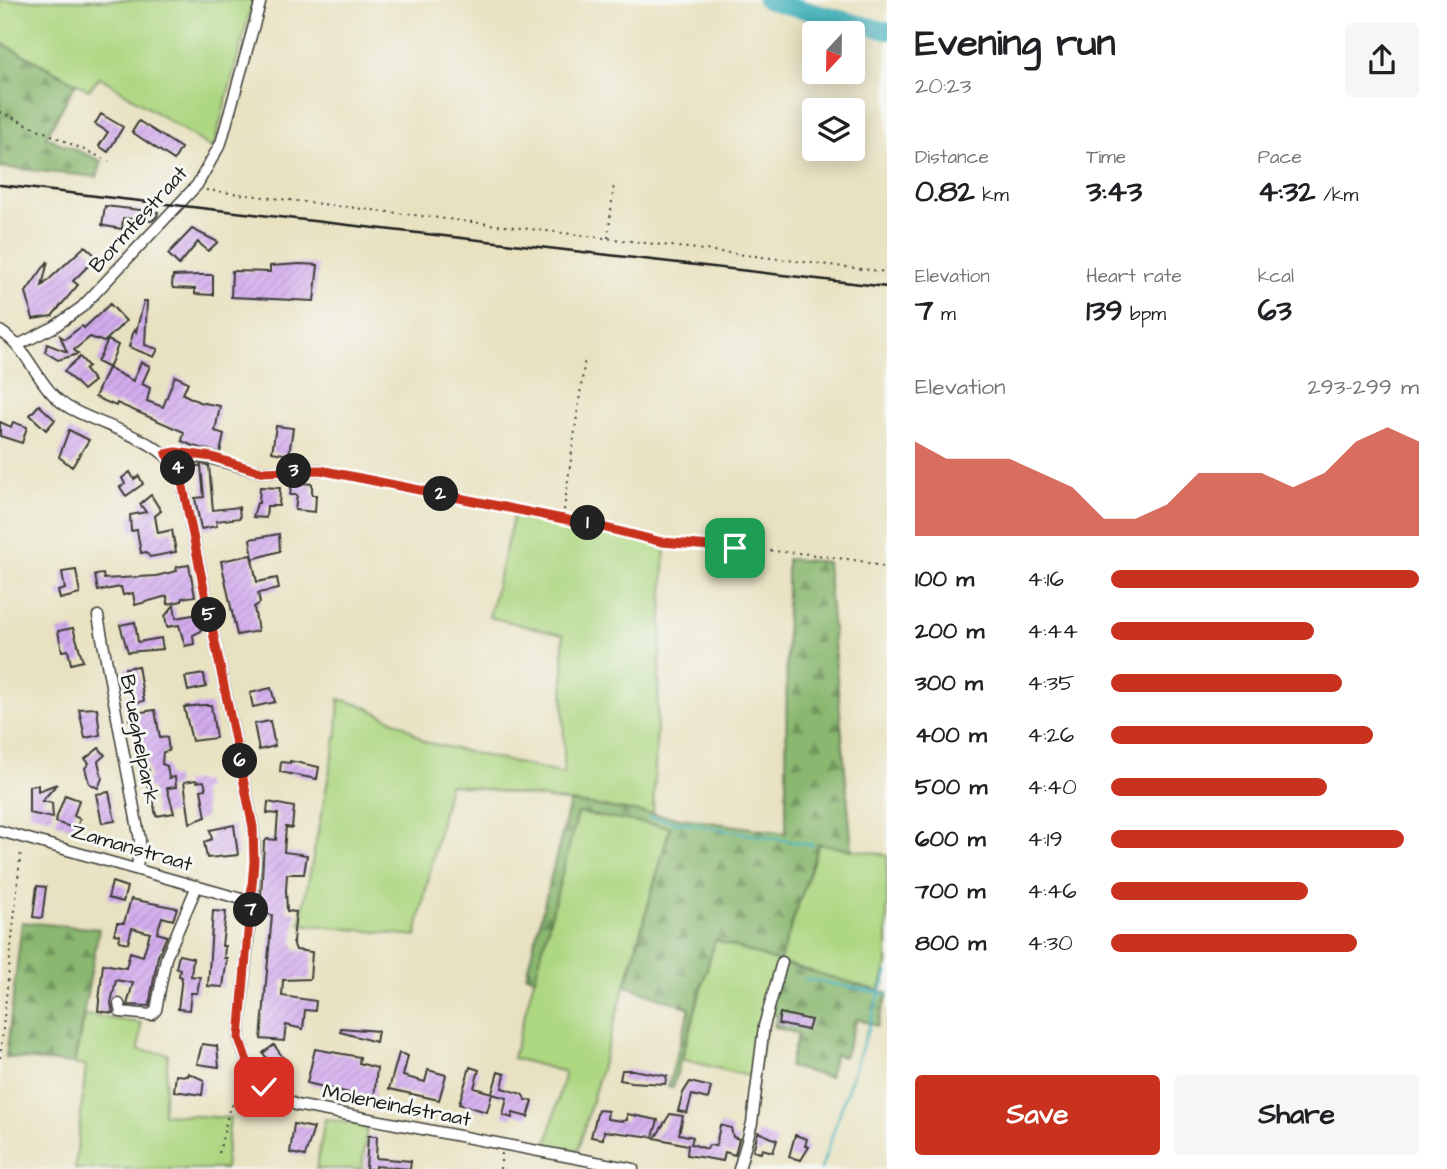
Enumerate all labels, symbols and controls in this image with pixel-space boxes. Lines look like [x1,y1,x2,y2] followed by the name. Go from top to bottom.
[915,18,1116,70] text: Evening run
[802,21,864,84] north arrow
[802,21,865,161] map controls
[1345,23,1419,97] button: share
[915,70,971,102] text: 20:23
[802,98,865,161] button: layers
[915,144,989,171] text: Distance
[1086,144,1126,171] text: Time
[1258,144,1302,171] text: Pace
[82,159,195,279] street label: Bormtestraat
[915,171,975,213] text: 0.82
[1086,171,1142,213] text: 3:43
[1258,171,1316,213] text: 4:32
[975,182,1009,209] text: km
[1316,182,1358,209] text: /km
[915,263,990,290] text: Elevation
[1086,263,1182,290] text: Heart rate
[1258,263,1294,290] text: kcal
[915,290,933,332] text: 7
[1086,290,1123,332] text: 139
[1258,290,1292,332] text: 63
[933,301,956,328] text: m
[1123,301,1166,328] text: bpm
[915,371,1006,403] text: Elevation
[1307,371,1419,403] text: 293–299 m
[160,450,196,486] pin: 4
[171,454,184,481] text: 4
[276,454,312,489] pin: 3
[289,457,298,484] text: 3
[424,476,458,512] pin: 2
[435,480,446,507] text: 2
[570,505,606,540] pin: 1
[586,509,589,536] text: 1
[705,518,765,578] pin
[716,529,754,567] icon: arrive
[915,563,974,595] text: 100 m
[1027,563,1064,595] text: 4:16
[192,598,227,632] pin: 5
[202,601,215,628] text: 5
[915,615,984,647] text: 200 m
[1027,615,1078,647] text: 4:44
[915,667,983,699] text: 300 m
[1027,667,1074,699] text: 4:35
[111,672,166,807] street label: Brueghelpark
[915,719,987,751] text: 400 m
[1027,719,1074,751] text: 4:26
[222,744,258,778] pin: 6
[234,747,245,774] text: 6
[915,771,987,803] text: 500 m
[1027,771,1077,803] text: 4:40
[68,816,196,879] street label: Zamanstraat
[915,823,986,855] text: 600 m
[1027,823,1063,855] text: 4:19
[915,875,985,907] text: 700 m
[1027,875,1077,907] text: 4:46
[233,892,268,928] pin: 7
[245,896,256,923] text: 7
[915,927,986,959] text: 800 m
[1027,927,1073,959] text: 4:30
[234,1057,294,1117] pin
[245,1068,283,1106] icon: check
[915,1075,1160,1155] button: Save
[1174,1075,1419,1155] button: Share
[320,1077,474,1134] street label: Moleneindstraat

